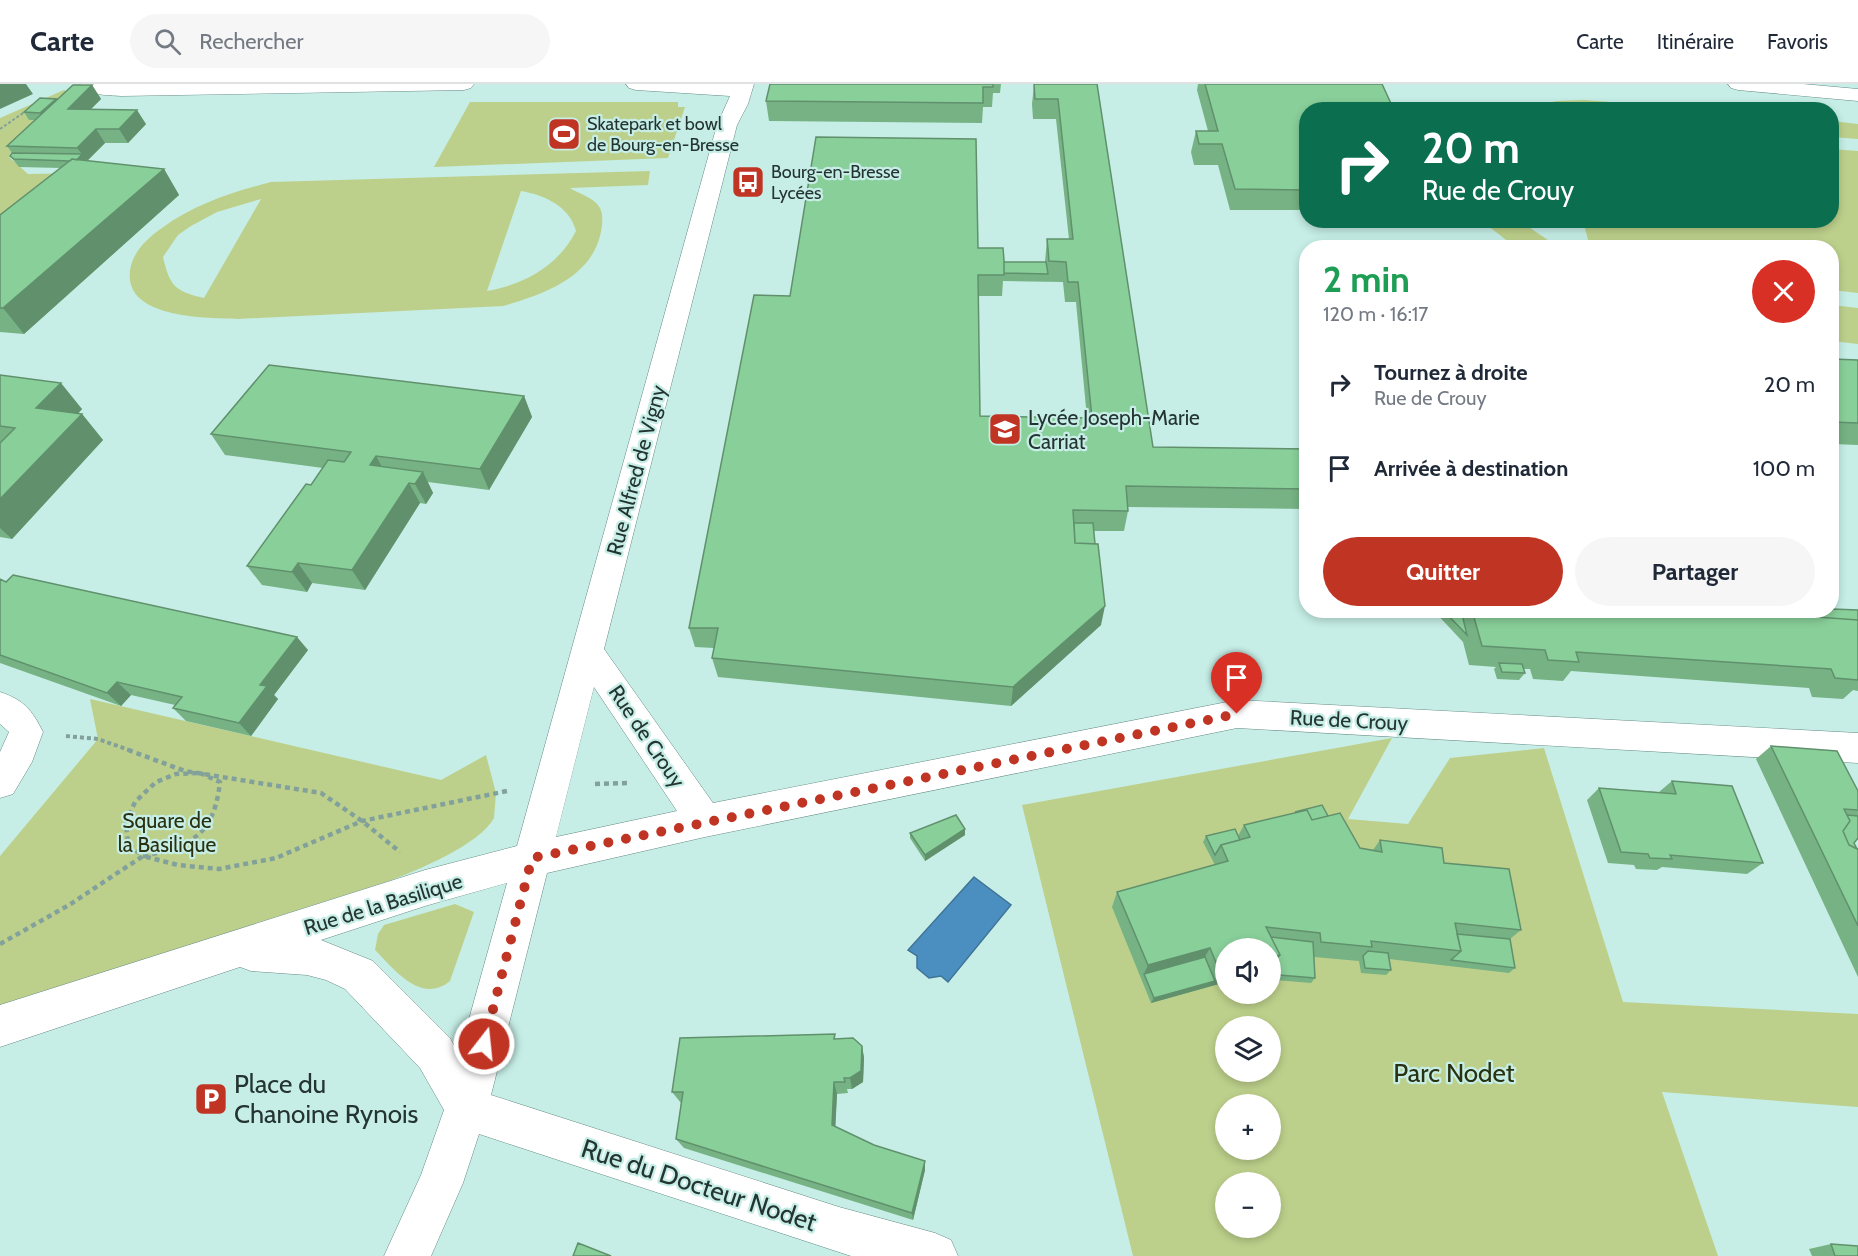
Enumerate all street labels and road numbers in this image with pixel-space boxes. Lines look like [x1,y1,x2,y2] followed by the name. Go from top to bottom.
[601,382,671,558] street label: Rue Alfred de Vigny
[604,680,691,792] street label: Rue de Crouy
[1289,704,1409,736] street label: Rue de Crouy
[301,868,465,940] street label: Rue de la Basilique
[577,1132,821,1238] street label: Rue du Docteur Nodet

